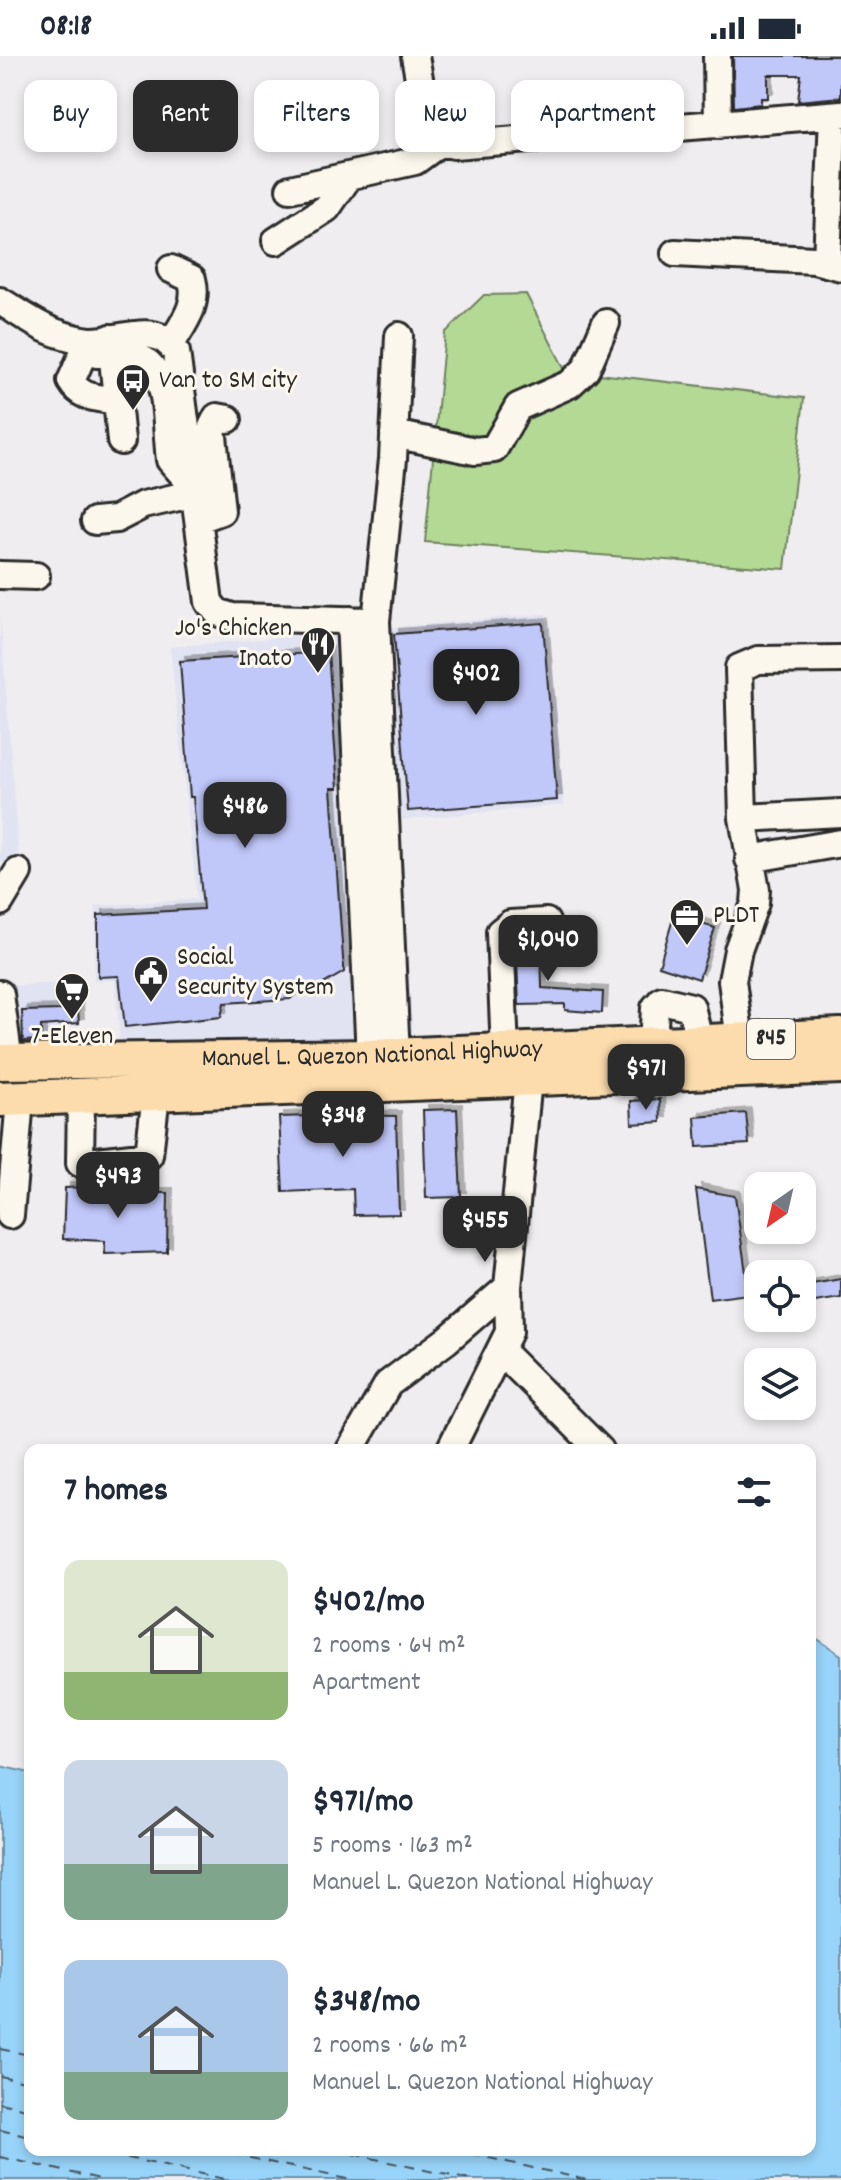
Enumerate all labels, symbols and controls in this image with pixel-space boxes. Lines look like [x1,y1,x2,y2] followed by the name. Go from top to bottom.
[40,7,92,50] text: 08:18
[24,80,117,152] chip: Buy
[133,80,238,152] chip: Rent
[254,80,379,152] chip: Filters
[395,80,495,152] chip: New
[511,80,684,152] chip: Apartment
[114,362,152,412] bus stop icon: Van to SM city
[159,363,297,400] place label: Van to SM city
[175,611,292,678] place label: Jo's Chicken Inato
[299,625,337,675] restaurant icon: Jo's Chicken Inato
[429,649,523,717] pin: $402
[451,656,501,693] text: $402
[198,782,292,850] pin: $486
[221,789,269,826] text: $486
[668,897,706,947] office icon: PLDT
[713,898,760,935] place label: PLDT
[483,915,613,983] pin: $1,040
[517,922,579,959] text: $1,040
[177,940,334,1007] place label: Social Security System
[132,954,170,1004] public building icon: Social Security System
[53,971,91,1021] supermarket icon: 7-Eleven
[31,1019,113,1056] place label: 7-Eleven
[747,1019,795,1059] road number: 845
[201,1031,544,1078] street label: Manuel L. Quezon National Highway
[599,1044,693,1112] pin: $971
[626,1051,666,1088] text: $971
[296,1091,390,1159] pin: $348
[320,1098,366,1135] text: $348
[71,1152,165,1220] pin: $493
[94,1159,142,1196] text: $493
[744,1172,816,1244] north arrow
[744,1172,816,1420] map controls
[438,1196,532,1264] pin: $455
[461,1203,509,1240] text: $455
[744,1260,816,1332] button: locate
[744,1348,816,1420] button: layers
[64,1468,168,1517] text: 7 homes
[732,1470,776,1514] icon: filters
[312,1579,425,1628] text: $402/mo
[128,1592,224,1688] icon: home
[312,1628,466,1665] text: 2 rooms · 64 m²
[312,1665,421,1702] text: Apartment
[312,1779,413,1828] text: $971/mo
[128,1792,224,1888] icon: home
[312,1828,473,1865] text: 5 rooms · 163 m²
[312,1865,653,1902] text: Manuel L. Quezon National Highway
[312,1979,420,2028] text: $348/mo
[128,1992,224,2088] icon: home
[312,2028,468,2065] text: 2 rooms · 66 m²
[312,2065,653,2102] text: Manuel L. Quezon National Highway

